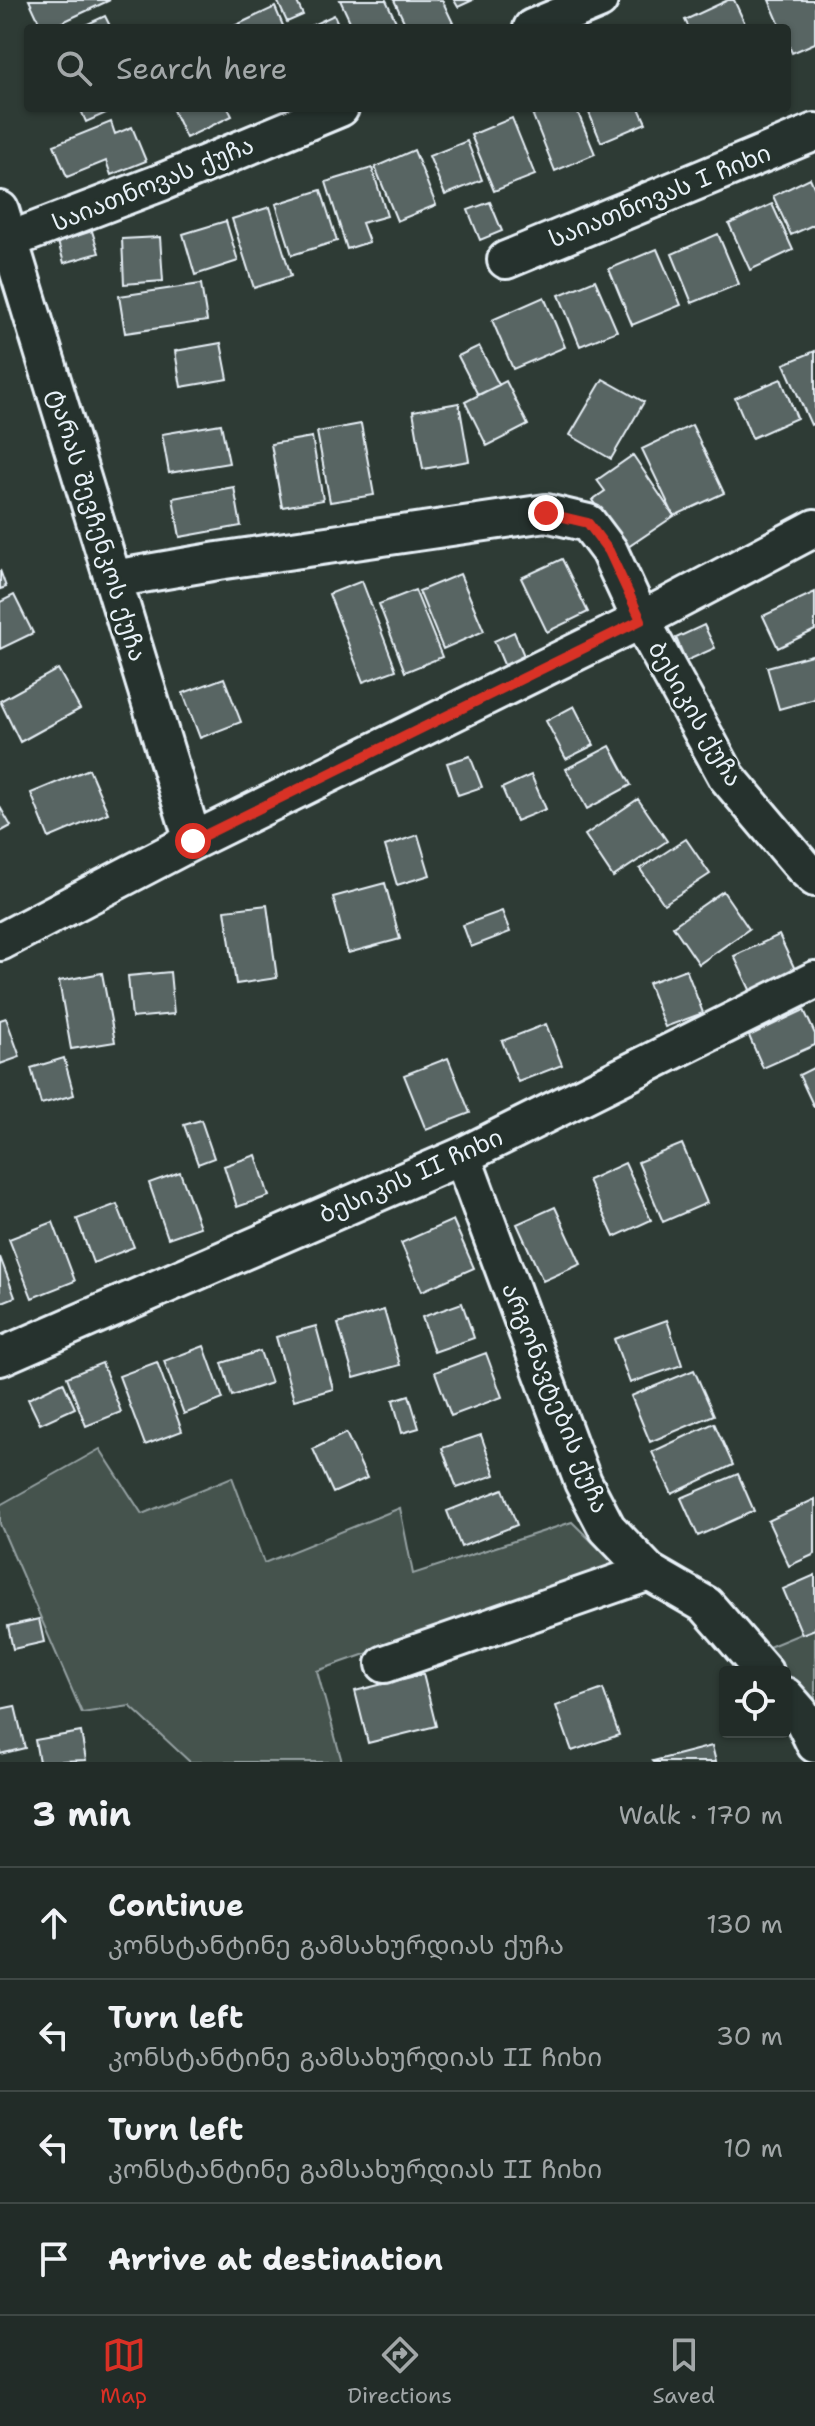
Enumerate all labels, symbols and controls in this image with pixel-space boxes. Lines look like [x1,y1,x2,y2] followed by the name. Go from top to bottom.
[24,24,791,112] search box
[52,46,96,90] icon: search
[116,48,287,89] text: Search here
[47,129,259,239] street label: საიათნოვას ქუჩა
[544,137,776,255] street label: საიათნოვას I ჩიხი
[40,385,154,665] street label: ტარას შევჩენკოს ქუჩა
[528,495,564,531] route end
[640,636,750,792] street label: ბესიკის ქუჩა
[175,823,211,859] route start
[314,1121,508,1231] street label: ბესიკის II ჩიხი
[494,1278,616,1518] street label: არგონავტების ქუჩა
[719,1666,791,1738] map controls
[719,1666,791,1738] button: locate
[32,1791,131,1837] text: 3 min
[619,1797,783,1832] text: Walk · 170 m
[108,1885,244,1926] text: Continue
[32,1901,76,1945] icon: ahead
[706,1906,783,1941] text: 130 m
[108,1927,564,1962] text: კონსტანტინე გამსახურდიას ქუჩა
[108,1997,243,2038] text: Turn left
[32,2013,76,2057] icon: left
[716,2018,783,2053] text: 30 m
[108,2039,602,2074] text: კონსტანტინე გამსახურდიას II ჩიხი
[108,2109,243,2150] text: Turn left
[32,2125,76,2169] icon: left
[723,2130,783,2165] text: 10 m
[108,2151,602,2186] text: კონსტანტინე გამსახურდიას II ჩიხი
[32,2237,76,2281] icon: arrive
[108,2239,443,2280] text: Arrive at destination
[100,2333,147,2410] tab: Map
[347,2333,452,2410] tab: Directions
[652,2333,715,2410] tab: Saved

